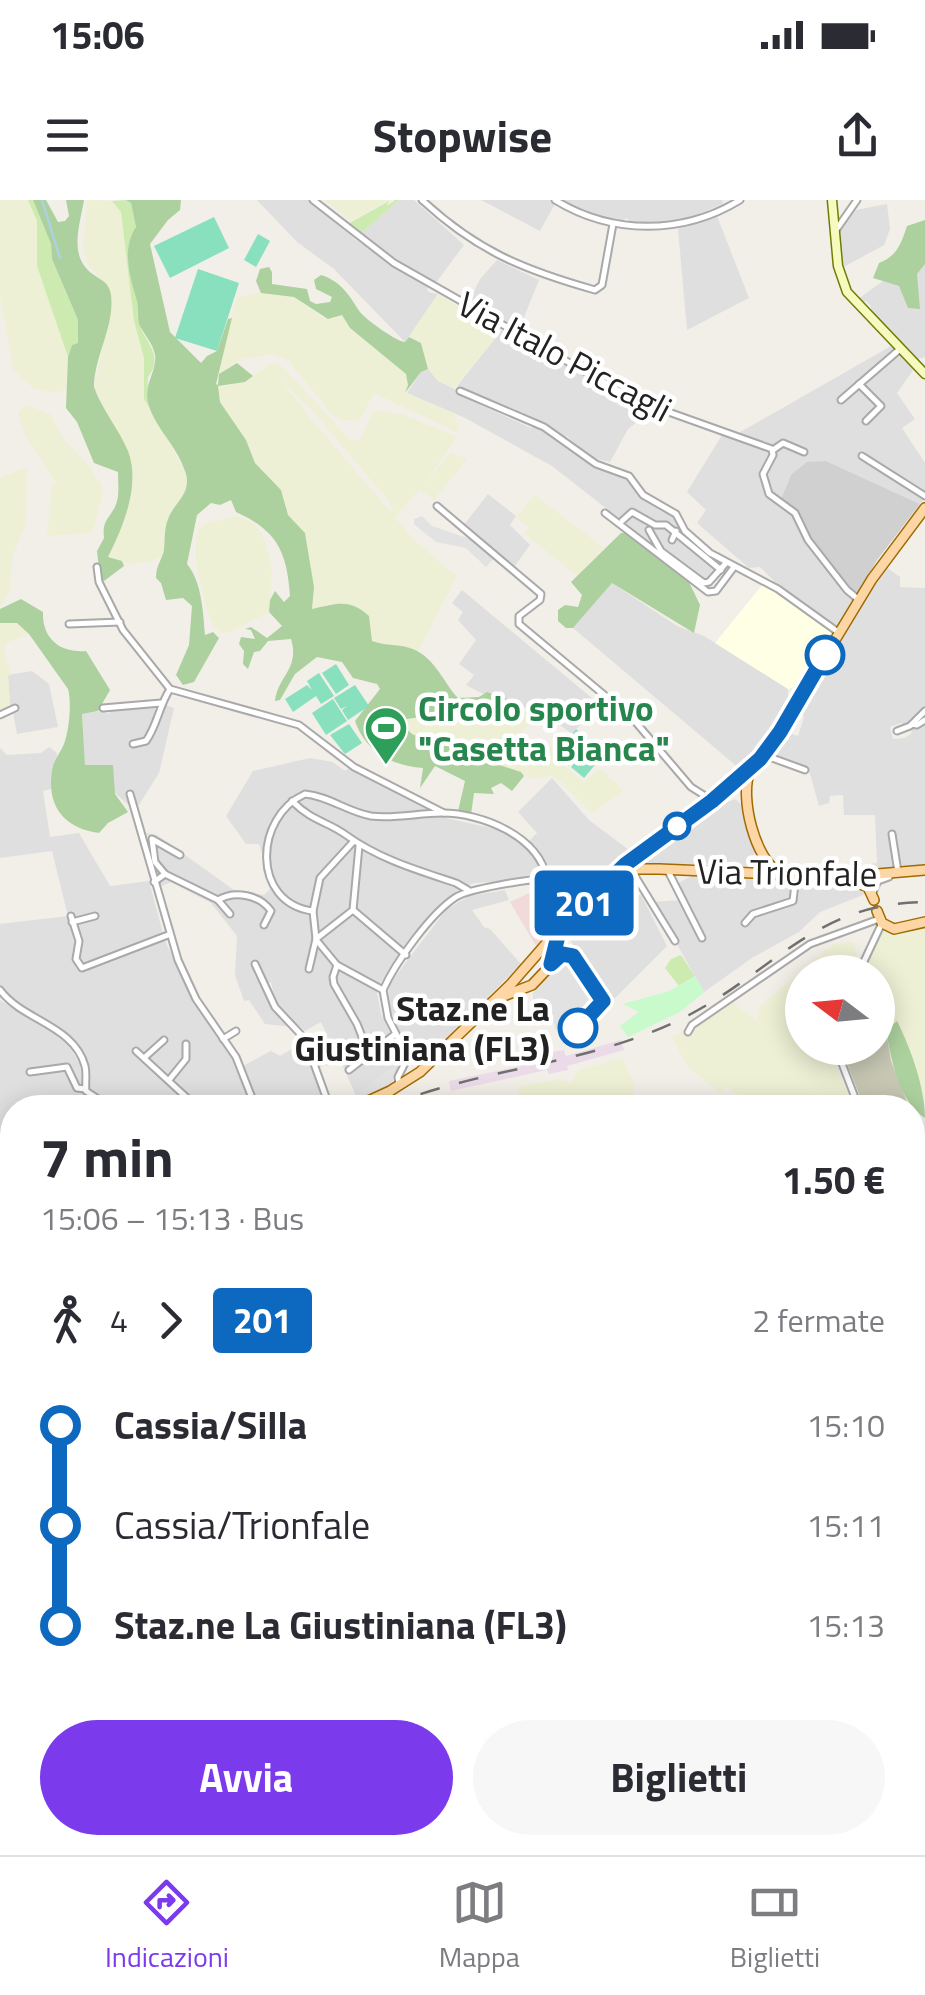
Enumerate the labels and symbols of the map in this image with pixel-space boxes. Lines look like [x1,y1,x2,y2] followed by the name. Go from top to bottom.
[448,277,682,435] street label: Via Italo Piccagli
[806,636,844,674] unlabelled marker
[418,681,670,775] place label: Circolo sportivo "Casetta Bianca"
[363,705,409,766] sports icon: Circolo sportivo "Casetta Bianca"
[664,813,690,839] unlabelled marker
[696,843,878,901] street label: Via Trionfale
[526,870,642,936] line badge: 201
[785,955,895,1065] north arrow
[294,981,550,1075] place label: Staz.ne La Giustiniana (FL3)
[559,1009,597,1047] marker: Staz.ne La Giustiniana (FL3)

